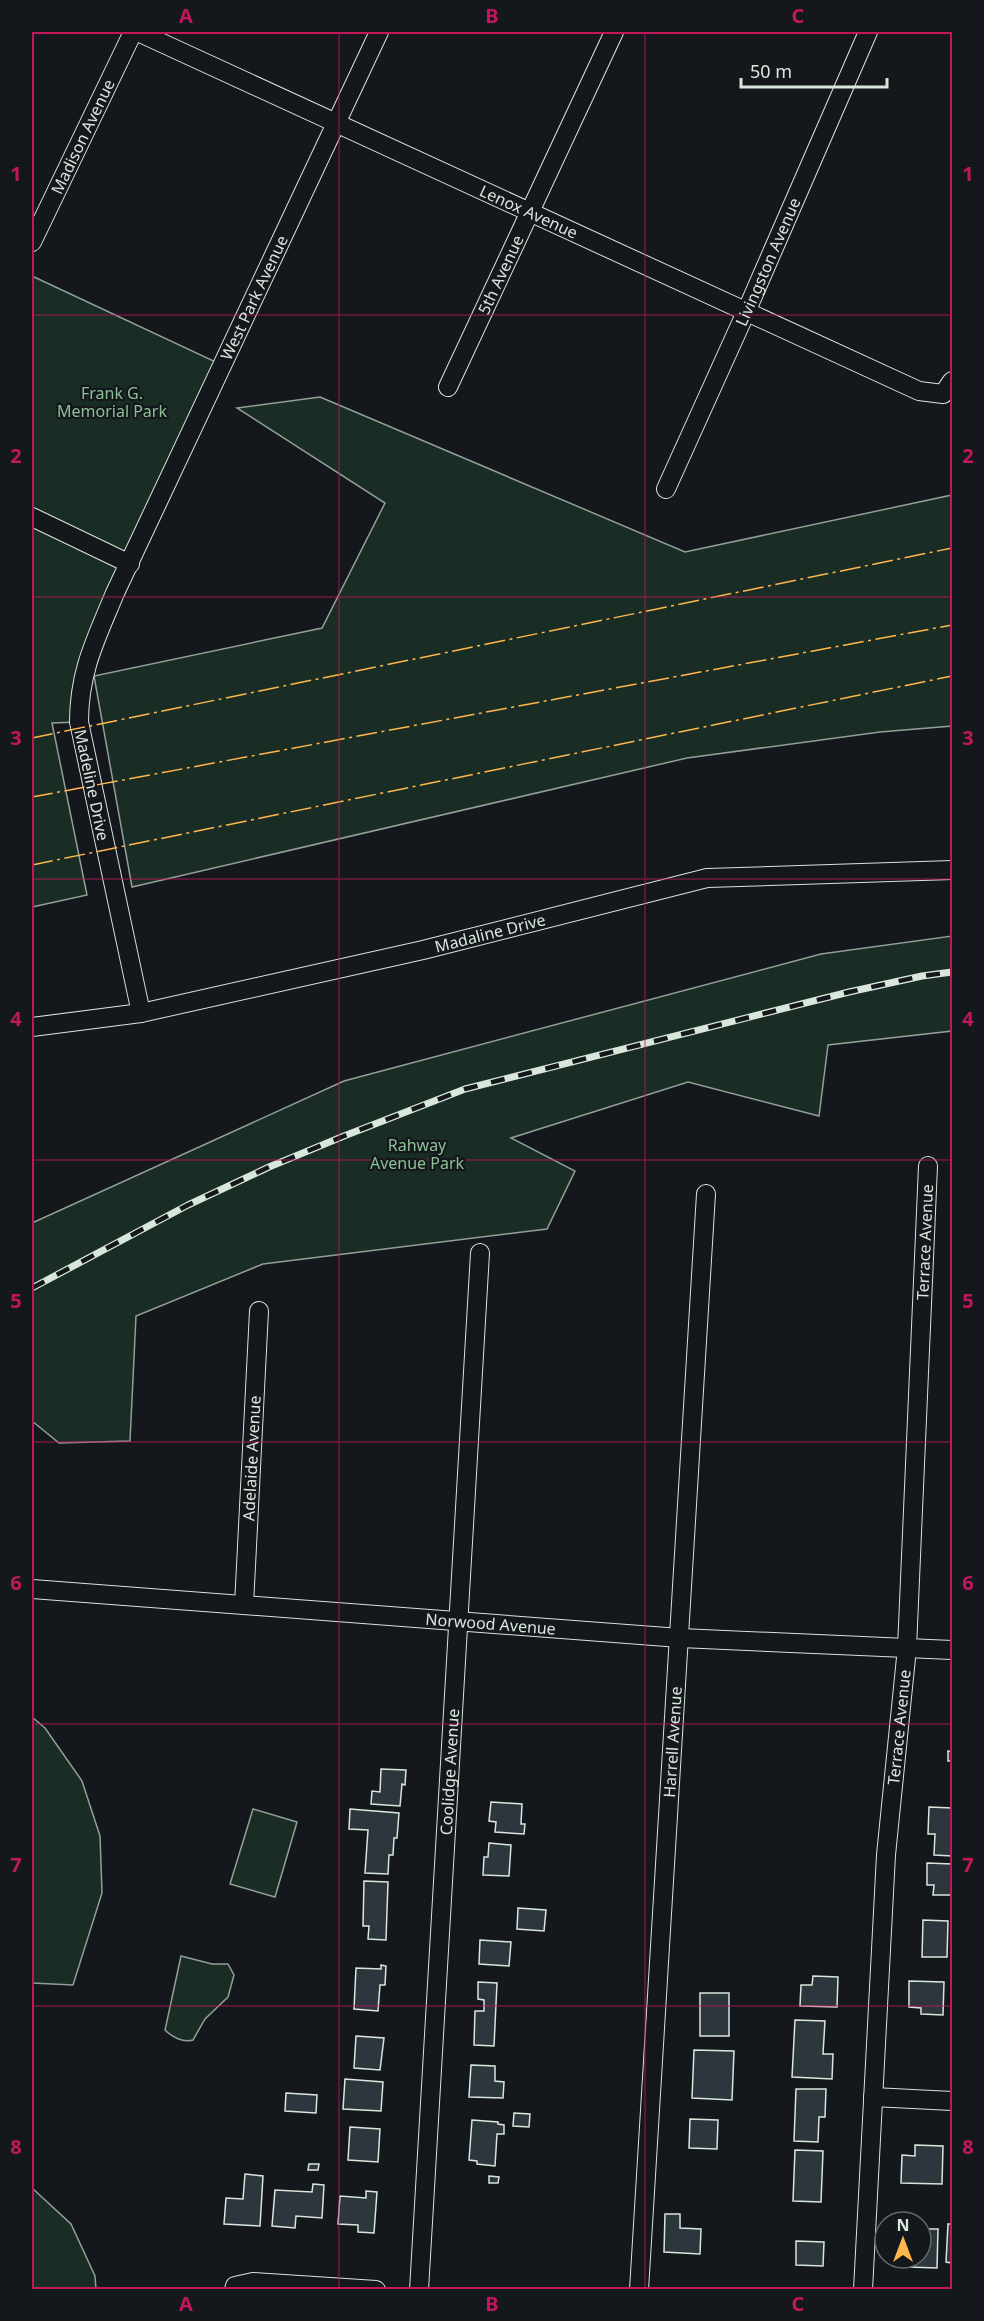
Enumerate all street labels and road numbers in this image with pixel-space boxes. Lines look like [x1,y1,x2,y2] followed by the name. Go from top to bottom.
[46,75,120,198] street label: Madison Avenue
[476,180,581,244] street label: Lenox Avenue
[730,194,806,329] street label: Livingston Avenue
[473,231,529,318] street label: 5th Avenue
[215,232,293,364] street label: West Park Avenue
[69,727,115,843] street label: Madeline Drive
[432,908,548,958] street label: Madaline Drive
[911,1184,938,1300] street label: Terrace Avenue
[237,1395,266,1521] street label: Adelaide Avenue
[425,1608,557,1640] street label: Norwood Avenue
[882,1669,916,1786] street label: Terrace Avenue
[658,1686,687,1798] street label: Harrell Avenue
[435,1708,464,1836] street label: Coolidge Avenue

